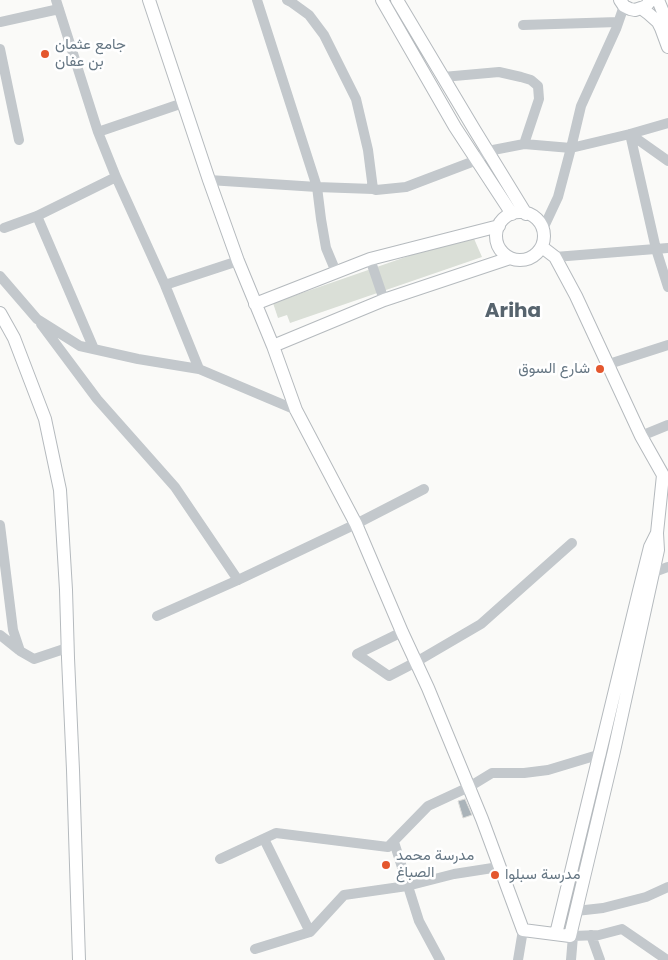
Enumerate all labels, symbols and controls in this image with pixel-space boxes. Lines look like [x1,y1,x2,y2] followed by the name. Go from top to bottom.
[55,36,126,71] place label: جامع عثمان بن عفان
[39,48,51,60] marker: جامع عثمان بن عفان
[485,300,541,324] district label: Ariha
[518,360,590,378] place label: شارع السوق
[594,363,606,375] marker: شارع السوق
[396,847,474,882] place label: مدرسة محمد الصباغ
[380,859,392,871] marker: مدرسة محمد الصباغ
[505,866,580,884] place label: مدرسة سبلوا
[489,869,501,881] marker: مدرسة سبلوا

